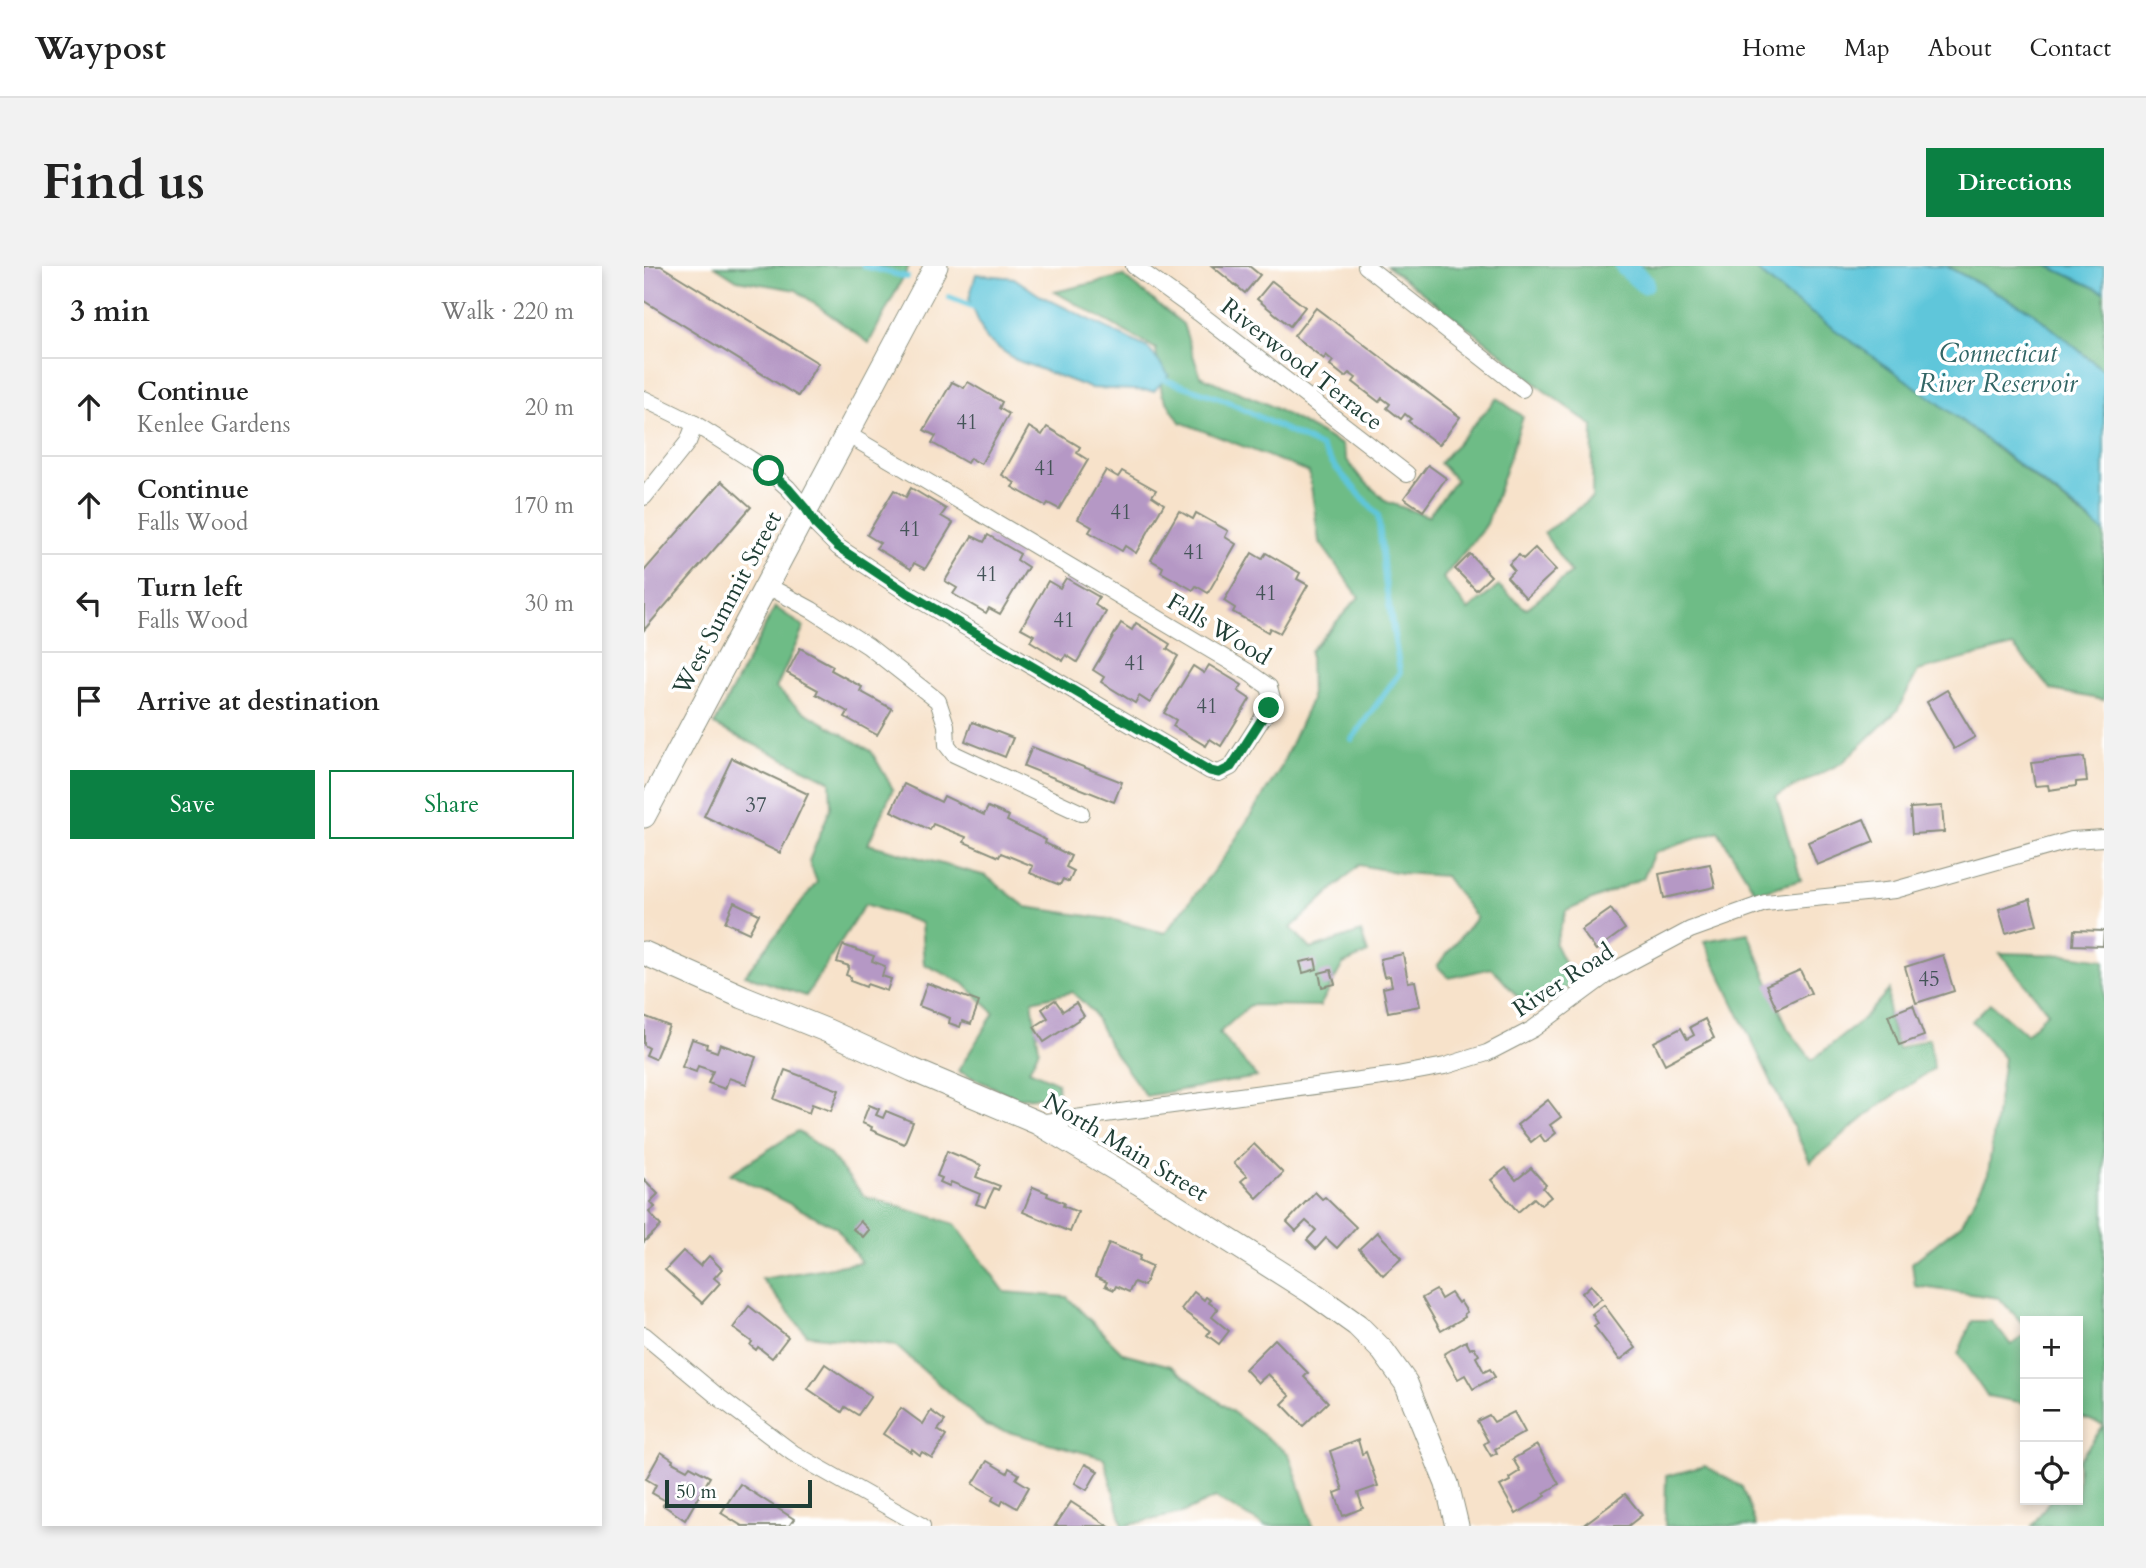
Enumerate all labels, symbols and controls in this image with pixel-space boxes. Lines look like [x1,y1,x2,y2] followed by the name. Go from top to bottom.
[35,26,166,71] text: Waypost
[1742,32,1806,65] text: Home
[1844,32,1890,65] text: Map
[1928,32,1992,65] text: About
[2030,32,2111,65] text: Contact
[1926,148,2104,217] button: Directions
[42,149,205,216] text: Find us
[1214,290,1390,438] street label: Riverwood Terrace
[70,291,150,332] text: 3 min
[441,296,574,327] text: Walk · 220 m
[1919,336,2079,401] water label: Connecticut River Reservoir
[137,374,249,409] text: Continue
[70,388,108,426] icon: ahead
[525,392,574,423] text: 20 m
[956,408,978,437] house number: 41
[137,409,291,440] text: Kenlee Gardens
[1034,454,1056,483] house number: 41
[753,455,784,486] route start
[137,472,249,507] text: Continue
[70,486,108,524] icon: ahead
[513,490,574,521] text: 170 m
[1110,498,1132,527] house number: 41
[665,505,790,702] street label: West Summit Street
[137,507,248,538] text: Falls Wood
[899,515,921,544] house number: 41
[1183,538,1205,567] house number: 41
[976,560,998,589] house number: 41
[137,570,242,605] text: Turn left
[1255,579,1277,608] house number: 41
[70,584,108,622] icon: left
[1161,585,1277,674] street label: Falls Wood
[525,588,574,619] text: 30 m
[137,605,248,636] text: Falls Wood
[1053,606,1075,635] house number: 41
[1124,649,1146,678] house number: 41
[70,682,108,720] icon: arrive
[137,684,380,719] text: Arrive at destination
[1196,692,1218,721] house number: 41
[1253,692,1284,723] route end
[70,770,315,839] button: Save
[329,770,574,839] button: Share
[745,791,767,820] house number: 37
[1506,935,1620,1025] street label: River Road
[1918,965,1940,994] house number: 45
[1037,1085,1215,1210] street label: North Main Street
[2020,1316,2083,1505] map controls
[2020,1316,2083,1379] button: +
[2020,1379,2083,1442] button: −
[2020,1442,2083,1505] button: locate
[665,1477,812,1509] scale bar
[676,1479,717,1505] text: 50 m

